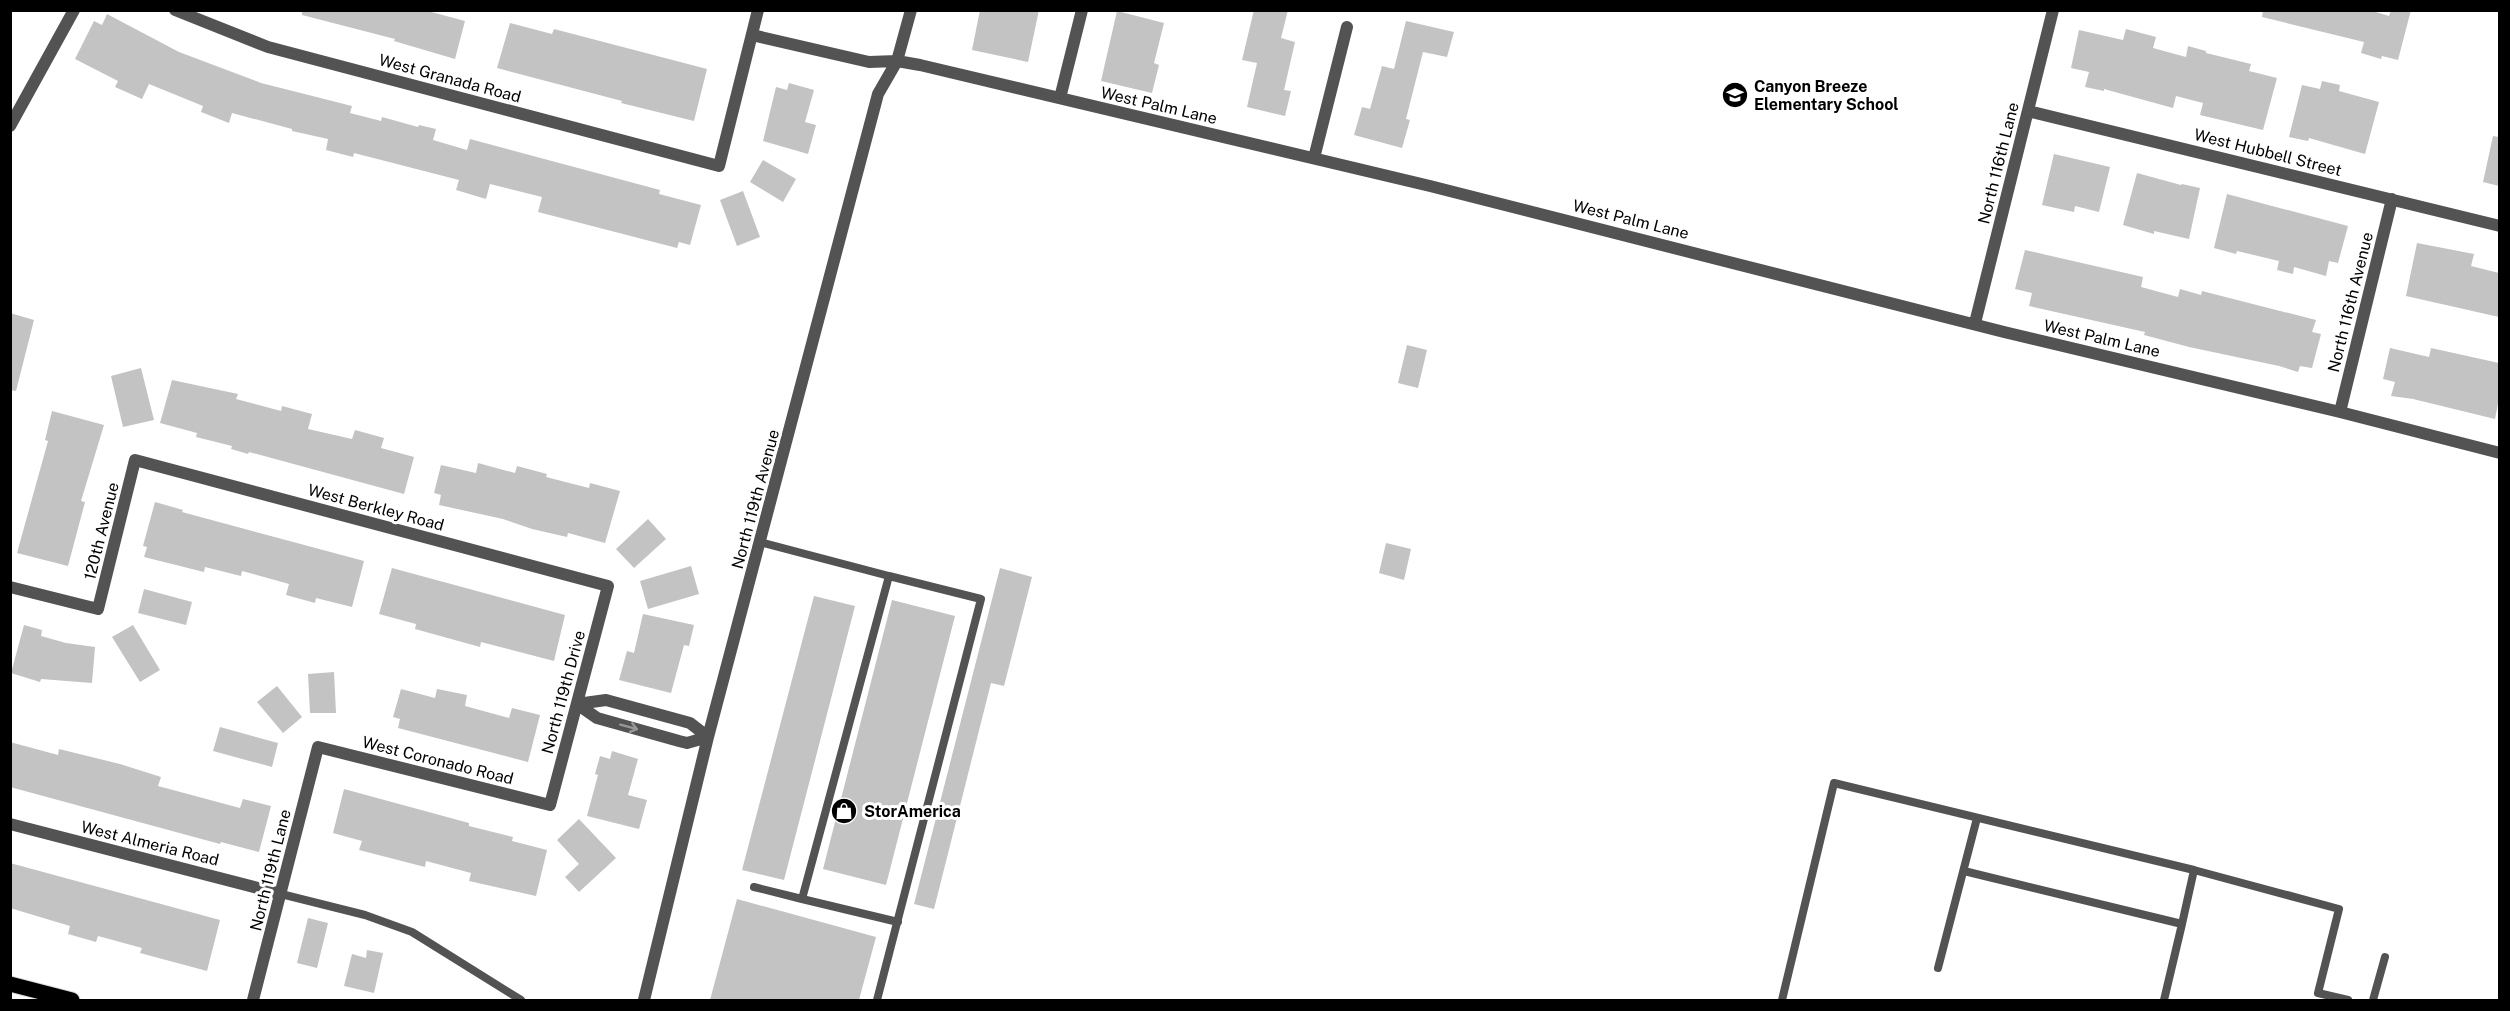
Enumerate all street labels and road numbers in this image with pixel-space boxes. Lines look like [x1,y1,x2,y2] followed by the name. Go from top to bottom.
[377,50,523,107] street label: West Granada Road
[1099,83,1219,128] street label: West Palm Lane
[1974,100,2023,226] street label: North 116th Lane
[2192,125,2344,180] street label: West Hubbell Street
[1571,196,1691,243] street label: West Palm Lane
[2324,230,2377,374] street label: North 116th Avenue
[2042,316,2162,361] street label: West Palm Lane
[728,427,783,571] street label: North 119th Avenue
[80,480,123,582] street label: 120th Avenue
[306,480,446,535] street label: West Berkley Road
[538,628,589,756] street label: North 119th Drive
[360,733,515,788] street label: West Coronado Road
[246,807,295,933] street label: North 119th Lane
[79,817,221,870] street label: West Almeria Road

